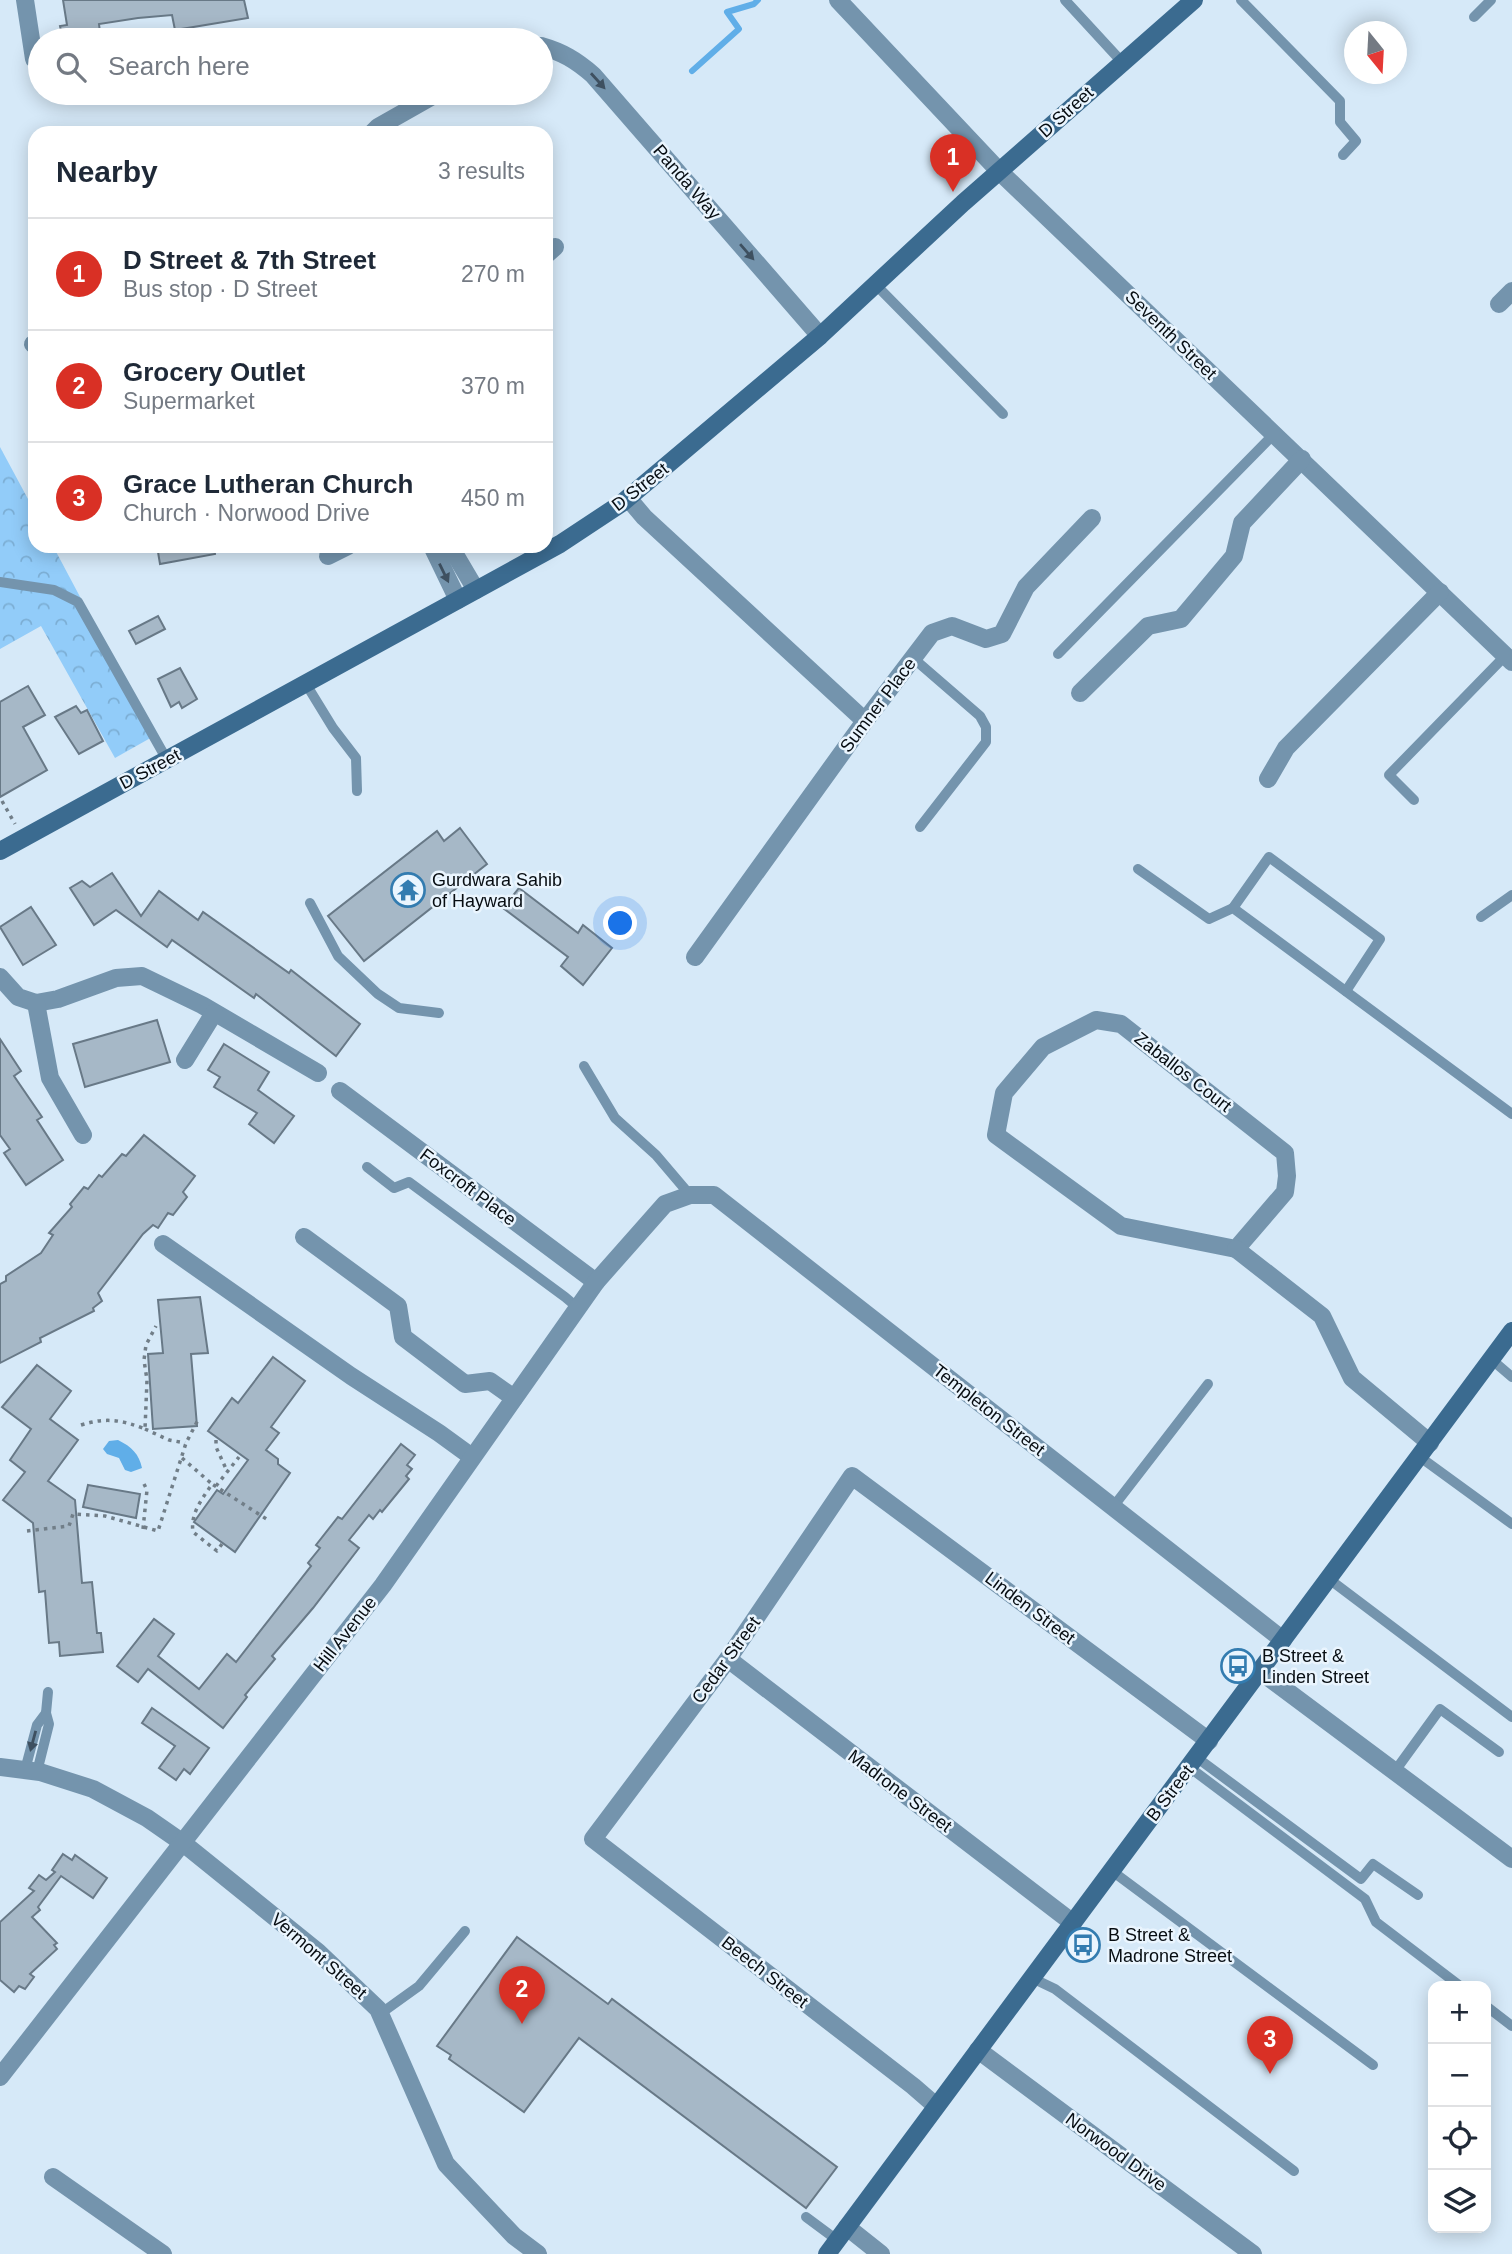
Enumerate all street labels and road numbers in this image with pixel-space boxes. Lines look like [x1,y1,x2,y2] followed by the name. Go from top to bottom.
[1035,82,1097,142] street label: D Street
[649,141,725,223] street label: Panda Way
[1121,286,1221,384] street label: Seventh Street
[608,459,672,515] street label: D Street
[836,654,920,756] street label: Sumner Place
[116,745,184,793] street label: D Street
[1131,1028,1235,1116] street label: Zaballos Court
[416,1144,520,1230] street label: Foxcroft Place
[929,1360,1049,1460] street label: Templeton Street
[981,1568,1079,1648] street label: Linden Street
[309,1592,381,1676] street label: Hill Avenue
[688,1613,764,1707] street label: Cedar Street
[844,1746,956,1836] street label: Madrone Street
[1142,1761,1198,1825] street label: B Street
[267,1909,371,2003] street label: Vermont Street
[718,1932,812,2012] street label: Beech Street
[1062,2109,1170,2195] street label: Norwood Drive

